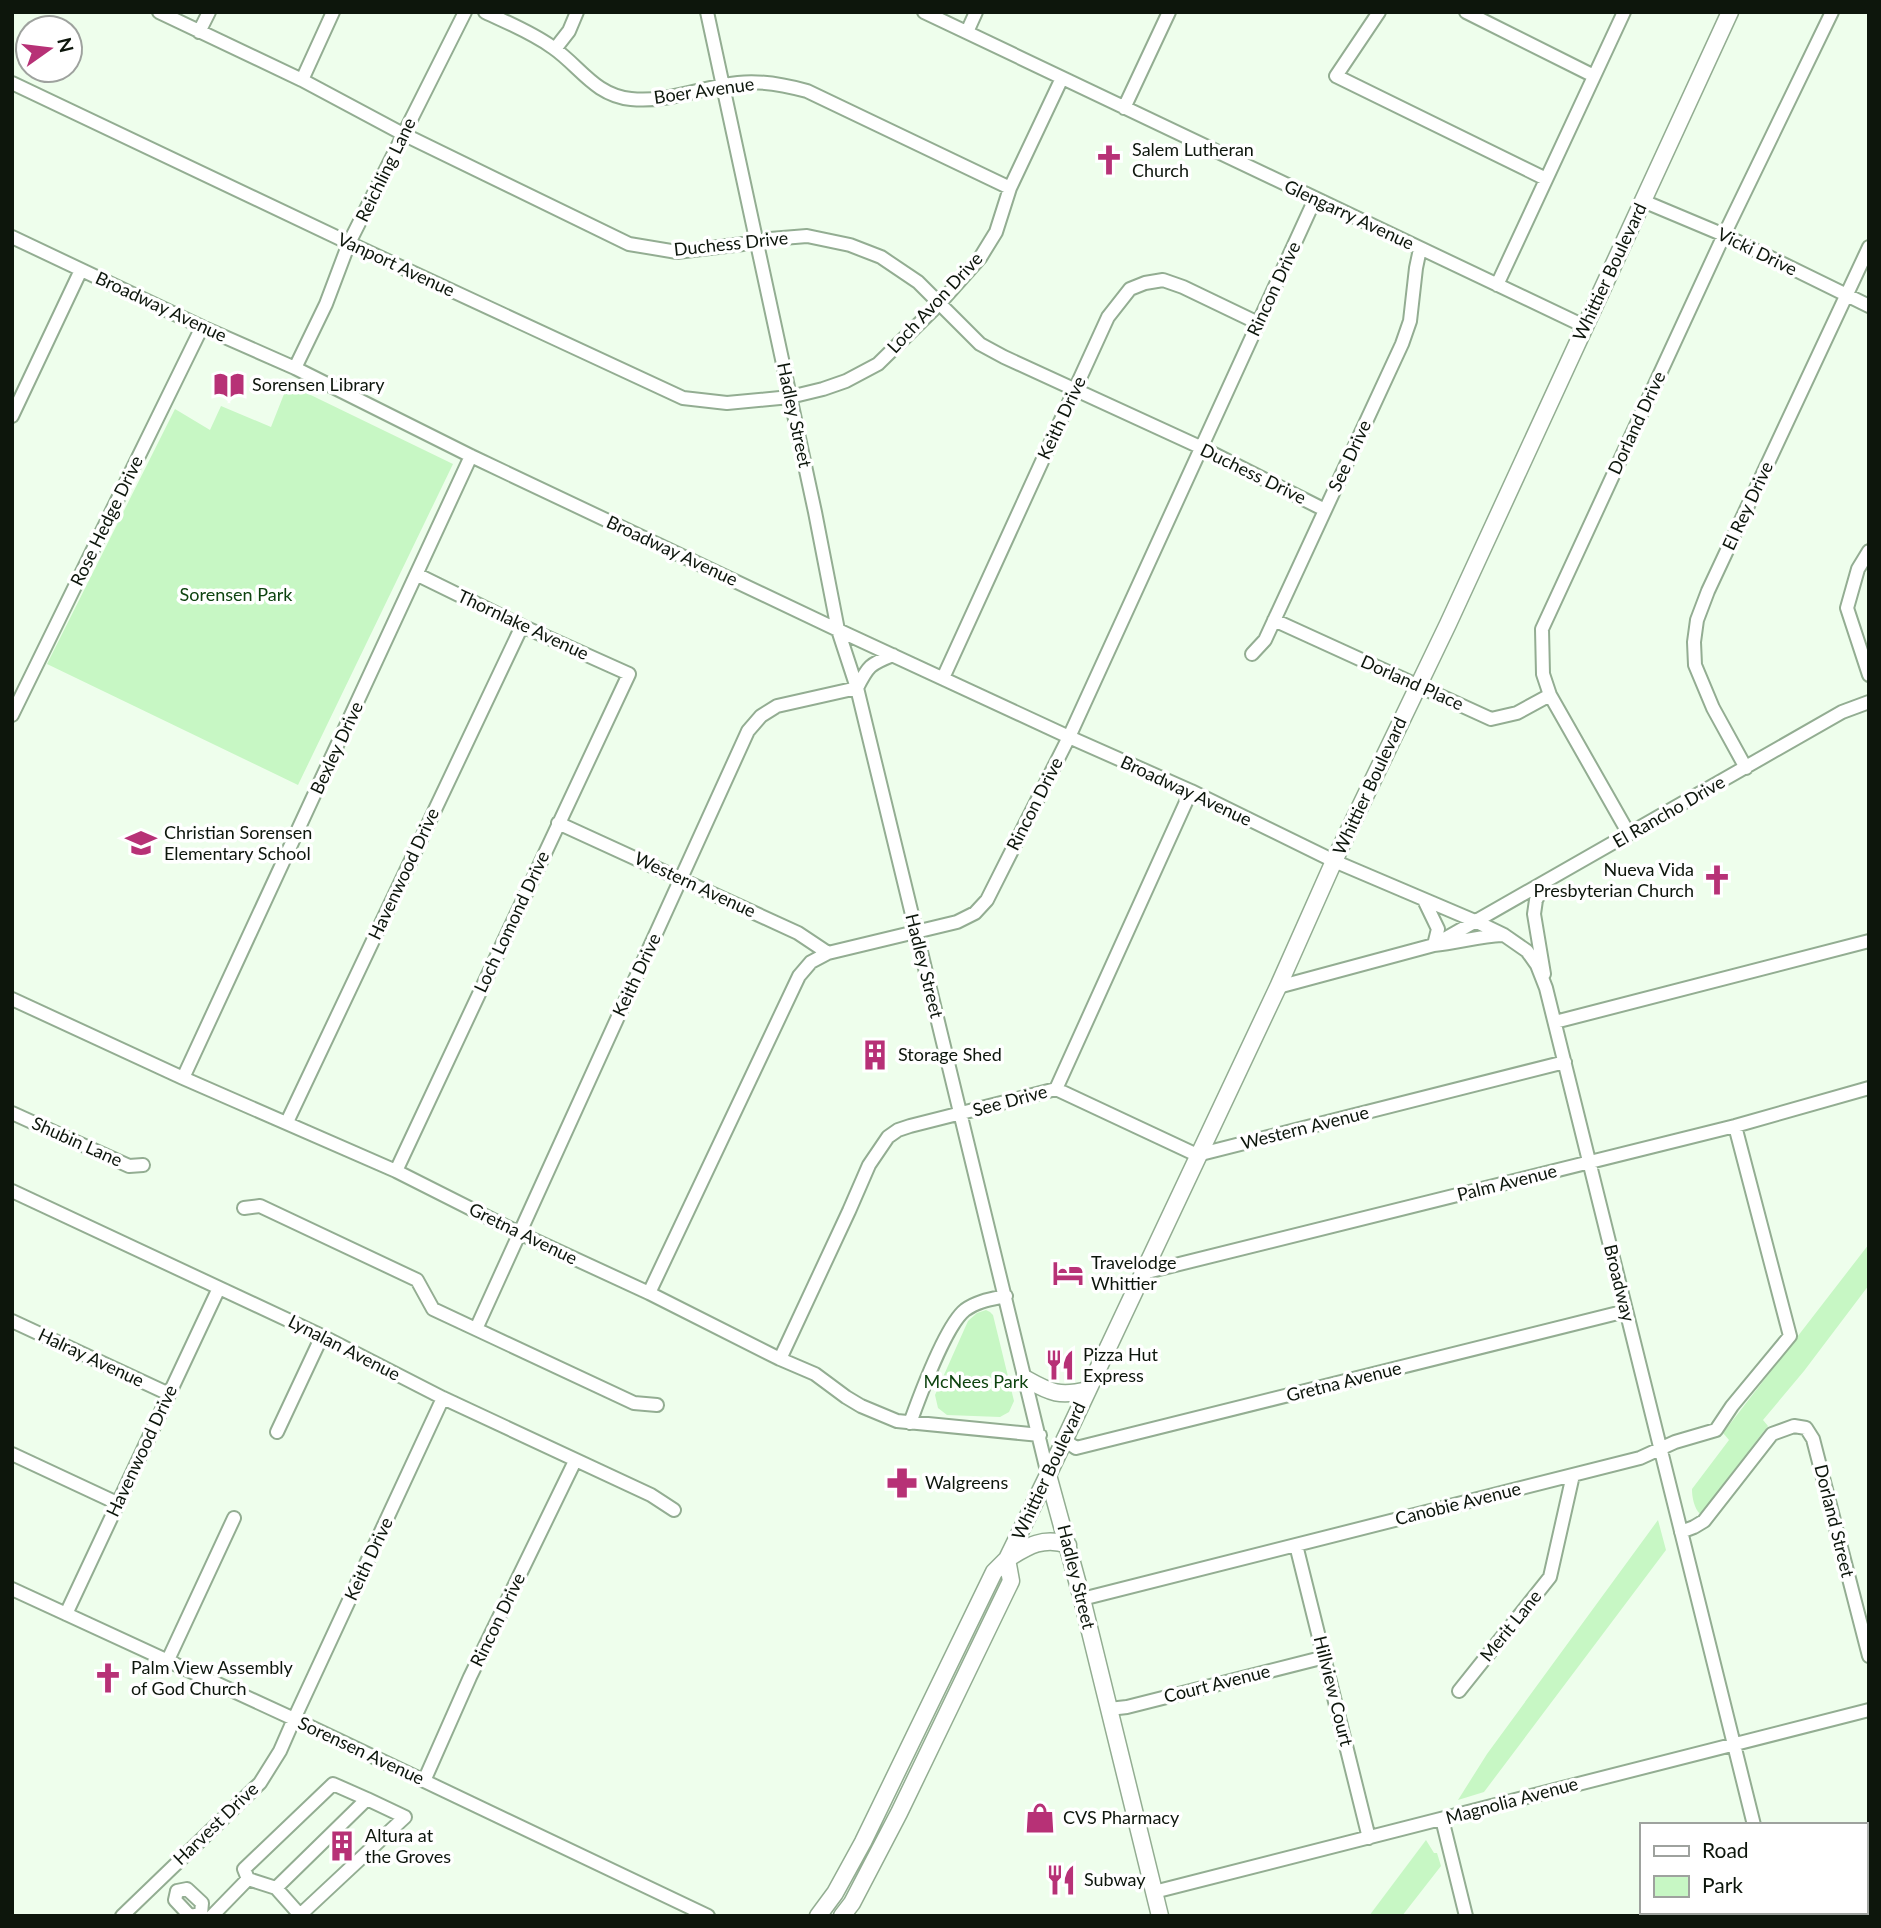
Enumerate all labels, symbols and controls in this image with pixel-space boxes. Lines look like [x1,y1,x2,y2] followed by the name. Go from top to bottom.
[14,14,84,84] north arrow
[53,35,79,55] text: N
[652,72,755,108] street label: Boer Avenue
[350,114,420,225] street label: Reichling Lane
[1132,138,1254,181] place label: Salem Lutheran Church
[1092,143,1126,177] church icon: Salem Lutheran Church
[1281,174,1418,254] street label: Glengarry Avenue
[1568,199,1651,344] street label: Whittier Boulevard
[1714,222,1801,280] street label: Vicki Drive
[673,226,789,260] street label: Duchess Drive
[334,227,459,301] street label: Vanport Avenue
[1242,238,1305,339] street label: Rincon Drive
[882,247,987,357] street label: Loch Avon Drive
[92,266,230,346] street label: Broadway Avenue
[773,360,817,470] street label: Hadley Street
[212,368,246,402] library icon: Sorensen Library
[1603,368,1670,478] street label: Dorland Drive
[252,373,385,395] place label: Sorensen Library
[1032,373,1090,463] street label: Keith Drive
[1323,416,1375,495] street label: See Drive
[1197,438,1310,508] street label: Duchess Drive
[65,452,147,589] street label: Rose Hedge Drive
[1717,458,1777,554] street label: El Rey Drive
[603,510,741,590] street label: Broadway Avenue
[180,583,293,605] park label: Sorensen Park
[454,584,593,664] street label: Thornlake Avenue
[1358,650,1467,715] street label: Dorland Place
[305,698,367,797] street label: Bexley Drive
[1328,713,1411,858] street label: Whittier Boulevard
[1117,750,1255,830] street label: Broadway Avenue
[1001,753,1067,854] street label: Rincon Drive
[1609,770,1728,852] street label: El Rancho Drive
[363,804,443,943] street label: Havenwood Drive
[164,821,312,864] place label: Christian Sorensen Elementary School
[124,826,158,860] school or university icon: Christian Sorensen Elementary School
[631,846,759,922] street label: Western Avenue
[469,847,553,996] street label: Loch Lomond Drive
[1533,858,1694,901] place label: Nueva Vida Presbyterian Church
[1700,863,1734,897] church icon: Nueva Vida Presbyterian Church
[901,911,949,1021] street label: Hadley Street
[607,930,665,1020] street label: Keith Drive
[858,1038,892,1072] building icon: Storage Shed
[898,1043,1002,1065] place label: Storage Shed
[970,1080,1049,1121] street label: See Drive
[1239,1101,1371,1154] street label: Western Avenue
[29,1111,126,1171] street label: Shubin Lane
[1455,1159,1559,1205] street label: Palm Avenue
[466,1197,581,1269] street label: Gretna Avenue
[1600,1242,1640,1324] street label: Broadway
[1091,1251,1177,1294] place label: Travelodge Whittier
[1051,1256,1085,1290] hotel icon: Travelodge Whittier
[285,1309,404,1385] street label: Lynalan Avenue
[35,1323,148,1391] street label: Halray Avenue
[1083,1343,1159,1386] place label: Pizza Hut Express
[1043,1348,1077,1382] restaurant icon: Pizza Hut Express
[1284,1356,1404,1406] street label: Gretna Avenue
[924,1370,1029,1392] park label: McNees Park
[101,1381,181,1520] street label: Havenwood Drive
[1007,1398,1090,1543] street label: Whittier Boulevard
[1810,1462,1860,1580] street label: Dorland Street
[885,1466,919,1500] pharmacy icon: Walgreens
[925,1471,1008,1493] place label: Walgreens
[1393,1477,1523,1529] street label: Canobie Avenue
[339,1514,397,1604] street label: Keith Drive
[1053,1522,1101,1632] street label: Hadley Street
[465,1569,529,1670] street label: Rincon Drive
[1475,1585,1546,1666] street label: Merit Lane
[1310,1633,1358,1749] street label: Hillview Court
[131,1656,294,1699] place label: Palm View Assembly of God Church
[1161,1659,1272,1707] street label: Court Avenue
[91,1661,125,1695] church icon: Palm View Assembly of God Church
[295,1711,428,1789] street label: Sorensen Avenue
[1443,1772,1580,1828] street label: Magnolia Avenue
[168,1777,262,1869] street label: Harvest Drive
[1023,1801,1057,1835] shop icon: CVS Pharmacy
[1063,1806,1180,1828] place label: CVS Pharmacy
[1640,1823,1867,1914] legend
[365,1824,451,1867] place label: Altura at the Groves
[325,1829,359,1863] building icon: Altura at the Groves
[1702,1837,1749,1862] text: Road
[1044,1863,1078,1897] restaurant icon: Subway
[1084,1868,1146,1890] place label: Subway
[1702,1872,1743,1897] text: Park

